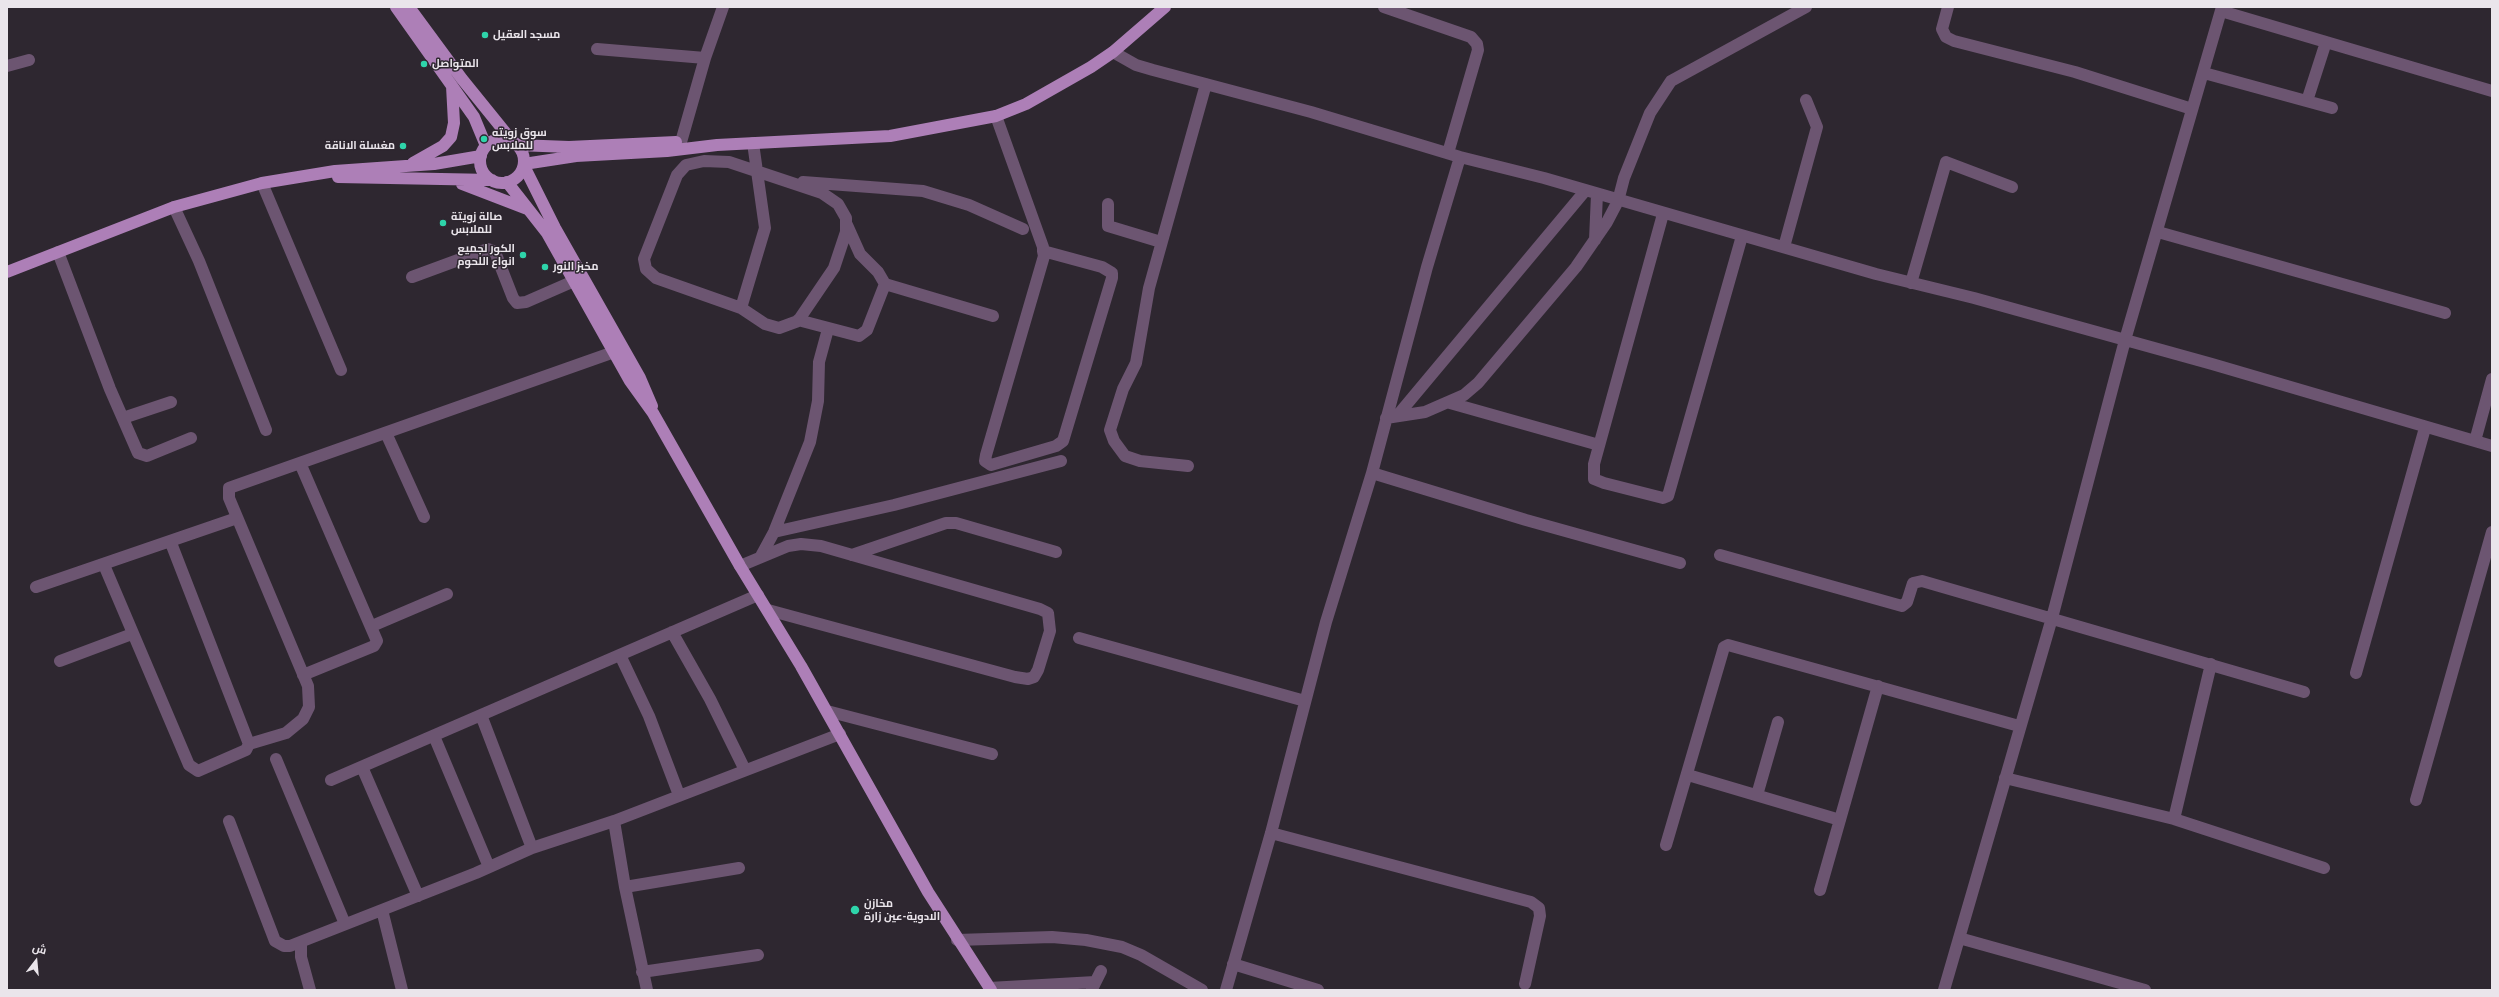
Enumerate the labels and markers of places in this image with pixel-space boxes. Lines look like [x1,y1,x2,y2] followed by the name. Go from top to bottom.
[493,28,560,42] place label: مسجد العقيل
[480,30,490,40] marker: مسجد العقيل
[432,57,479,71] place label: المتواصل
[419,59,429,69] marker: المتواصل
[492,126,547,152] place label: سوق زويته للملابس
[479,134,489,144] marker: سوق زويته للملابس
[325,139,395,153] place label: مغسلة الاناقة
[398,141,408,151] marker: مغسلة الاناقة
[451,210,502,236] place label: صالة زويتة للملابس
[438,218,448,228] marker: صالة زويتة للملابس
[457,242,515,268] place label: الكور لجميع انواع اللحوم
[518,250,528,260] marker: الكور لجميع انواع اللحوم
[553,260,599,274] place label: مخبز النور
[540,262,550,272] marker: مخبز النور
[864,897,940,923] place label: مخازن الادوية-عين زارة
[849,904,861,916] marker: مخازن الادوية-عين زارة

